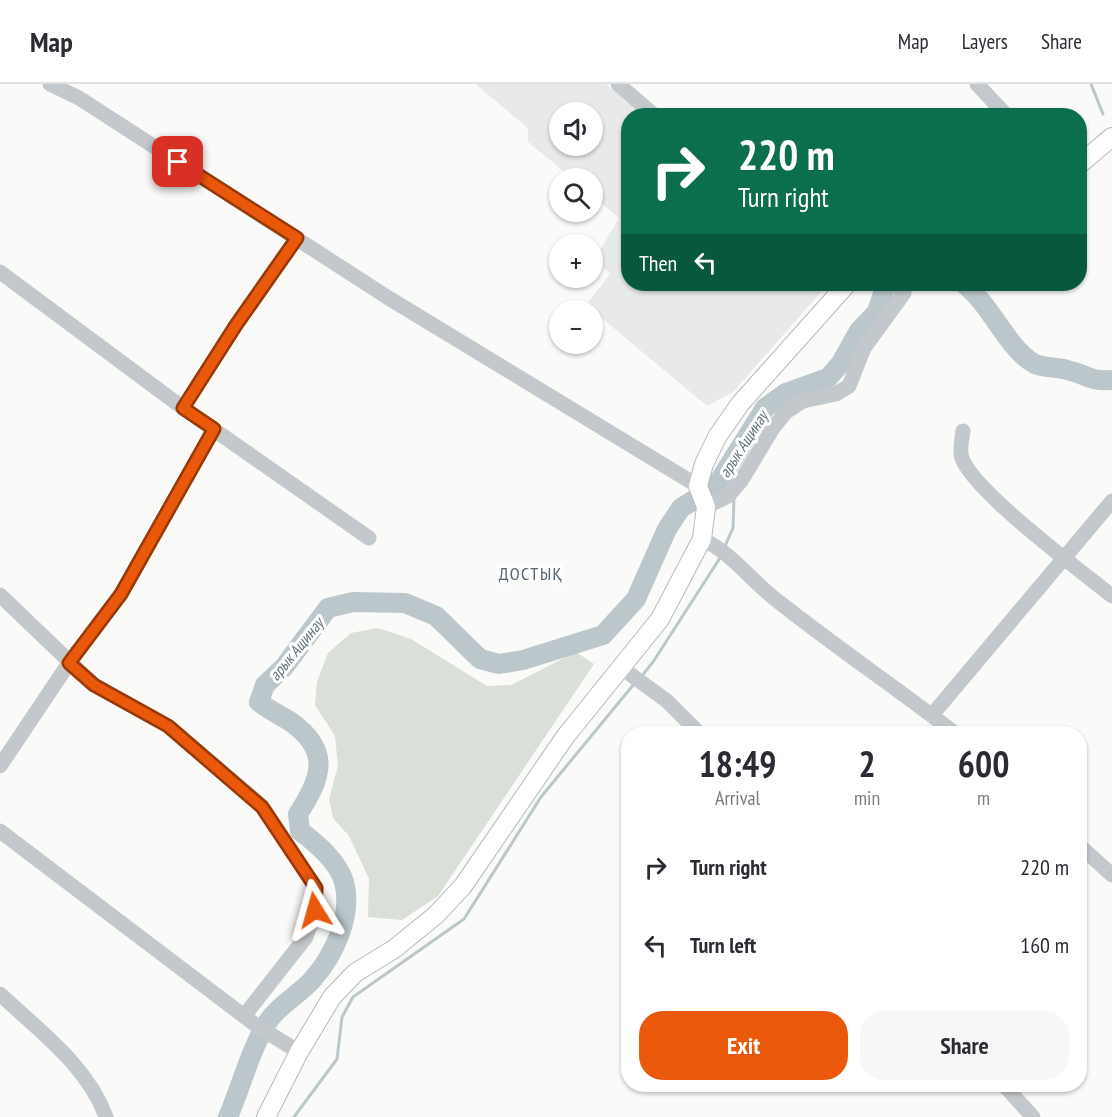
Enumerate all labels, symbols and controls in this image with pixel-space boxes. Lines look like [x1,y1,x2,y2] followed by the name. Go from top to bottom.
[30,23,73,60] text: Map
[898,28,929,55] text: Map
[962,28,1008,55] text: Layers
[1041,28,1082,55] text: Share
[549,102,603,354] map controls
[549,102,603,156] button: sound
[738,127,835,182] text: 220 m
[639,132,717,210] icon: right
[152,136,203,187] pin
[161,145,194,178] icon: arrive
[549,168,603,222] button: search
[738,180,829,214] text: Turn right
[549,234,603,288] button: +
[689,246,722,279] icon: left
[639,249,677,277] text: Then
[549,300,603,354] button: −
[714,406,773,481] water label: арык Ащинау
[499,562,563,585] district label: ДОСТЫҚ
[265,612,329,684] water label: арык Ащинау
[699,740,776,787] text: 18:49
[858,740,876,787] text: 2
[958,740,1009,787] text: 600
[715,785,760,811] text: Arrival
[854,785,880,811] text: min
[977,785,990,811] text: m
[639,851,672,884] icon: right
[690,853,767,881] text: Turn right
[1020,853,1069,881] text: 220 m
[283,878,347,942] position arrow
[639,929,672,962] icon: left
[690,931,756,959] text: Turn left
[1020,931,1069,959] text: 160 m
[639,1011,848,1080] button: Exit
[860,1011,1069,1080] button: Share

